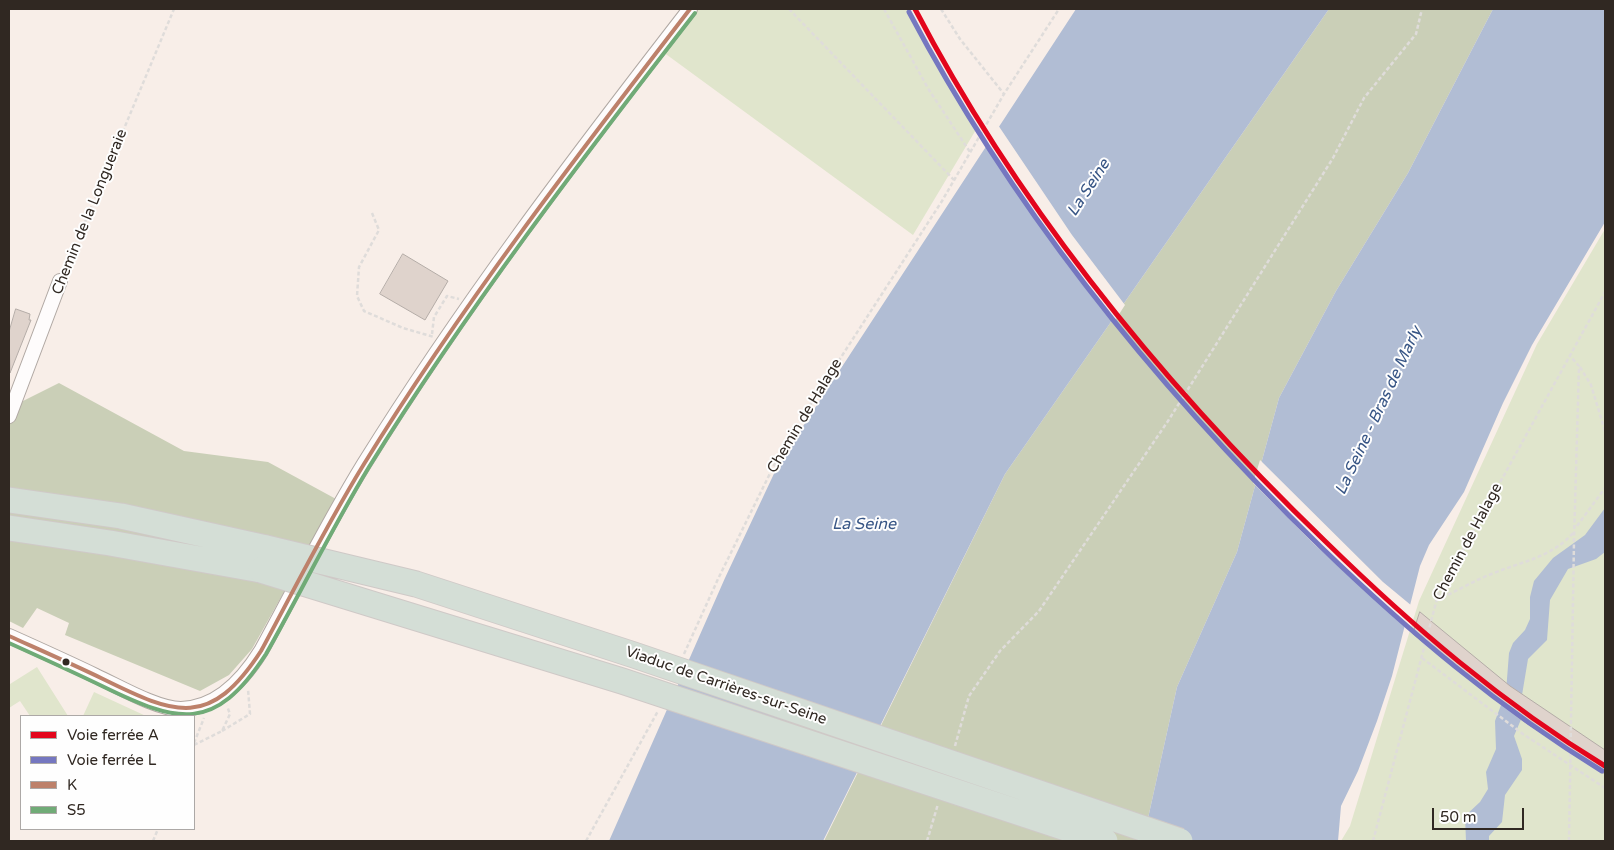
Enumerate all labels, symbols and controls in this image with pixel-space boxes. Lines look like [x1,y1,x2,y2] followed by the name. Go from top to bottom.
[49,127,131,297] street label: Chemin de la Longueraie
[1064,156,1114,220] water label: La Seine
[1332,324,1426,498] water label: La Seine - Bras de Marly
[764,356,846,476] street label: Chemin de Halage
[1429,480,1507,604] street label: Chemin de Halage
[832,515,896,535] water label: La Seine
[623,643,829,729] street label: Viaduc de Carrières-sur-Seine
[61,657,71,667] unlabelled marker
[20,715,195,830] legend
[67,726,159,744] text: Voie ferrée A
[67,751,156,769] text: Voie ferrée L
[67,776,77,794] text: K
[1434,798,1526,830] scale bar
[67,801,86,819] text: S5
[1440,808,1477,826] text: 50 m

